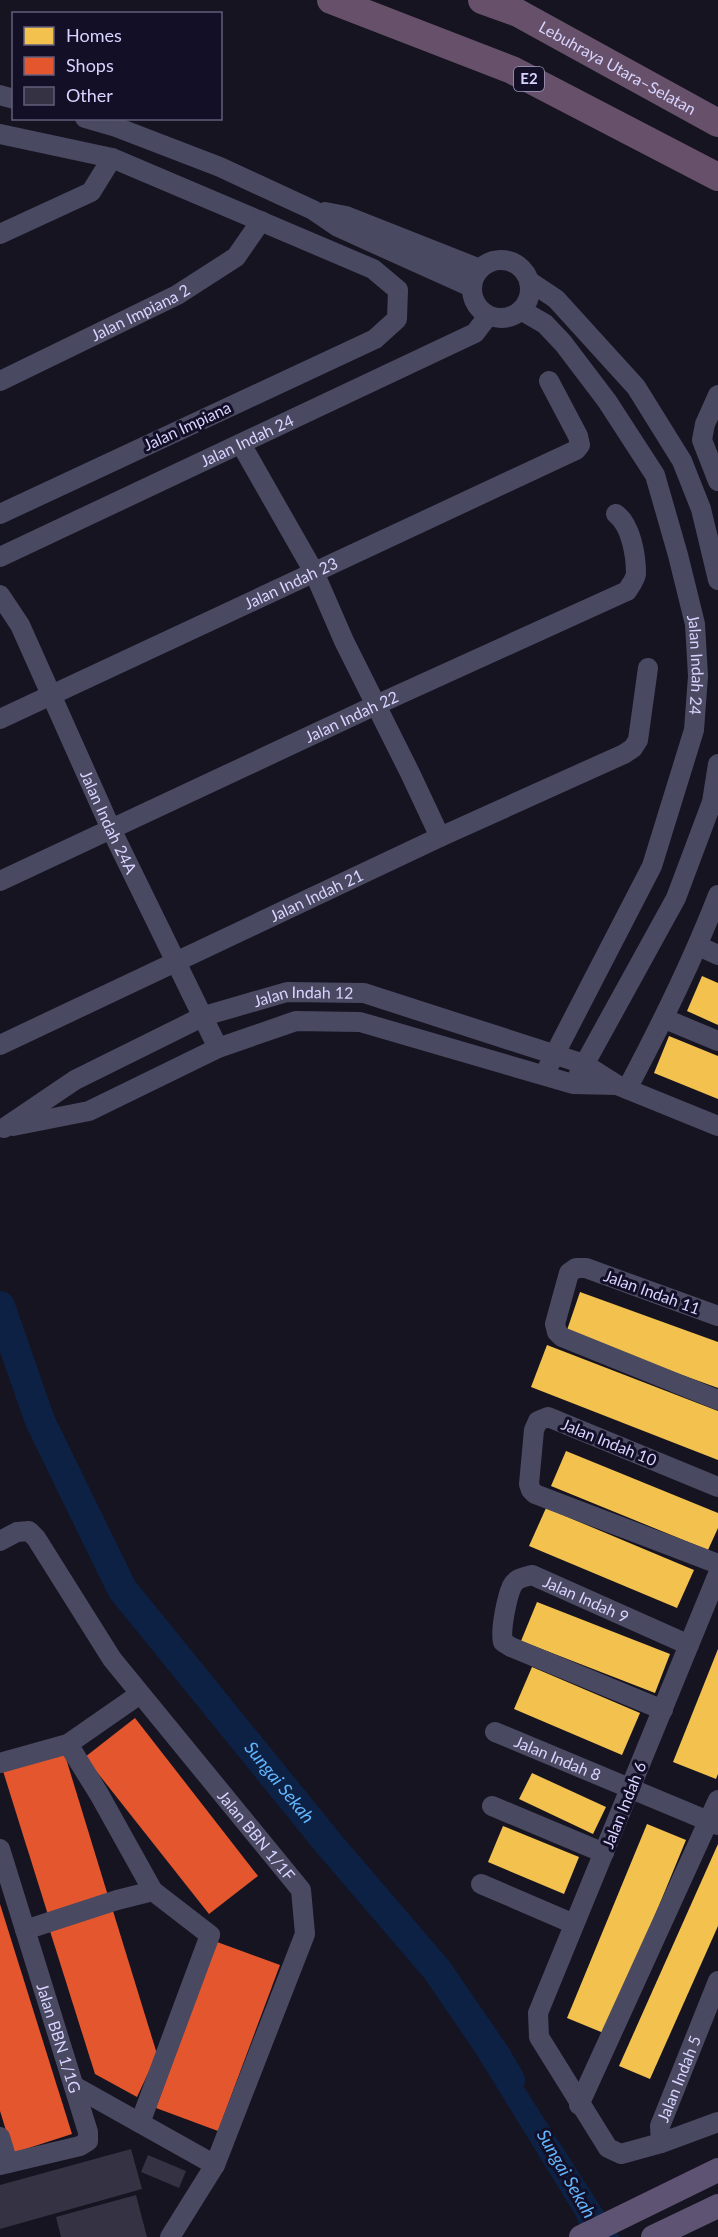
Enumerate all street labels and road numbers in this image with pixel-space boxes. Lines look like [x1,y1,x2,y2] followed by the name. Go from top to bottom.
[536,17,700,118] street label: Lebuhraya Utara–Selatan
[514,67,544,91] road number: E2
[87,279,193,344] street label: Jalan Impiana 2
[140,397,234,454] street label: Jalan Impiana
[197,410,296,470] street label: Jalan Indah 24
[241,553,340,613] street label: Jalan Indah 23
[684,612,708,716] street label: Jalan Indah 24
[301,686,401,746] street label: Jalan Indah 22
[77,767,141,877] street label: Jalan Indah 24A
[266,865,366,925] street label: Jalan Indah 21
[251,982,354,1010] street label: Jalan Indah 12
[601,1265,703,1318] street label: Jalan Indah 11
[559,1414,660,1469] street label: Jalan Indah 10
[540,1571,632,1626] street label: Jalan Indah 9
[512,1731,604,1784] street label: Jalan Indah 8
[598,1759,650,1851] street label: Jalan Indah 6
[214,1786,299,1884] street label: Jalan BBN 1/1F
[33,1981,85,2095] street label: Jalan BBN 1/1G
[653,2032,704,2125] street label: Jalan Indah 5

